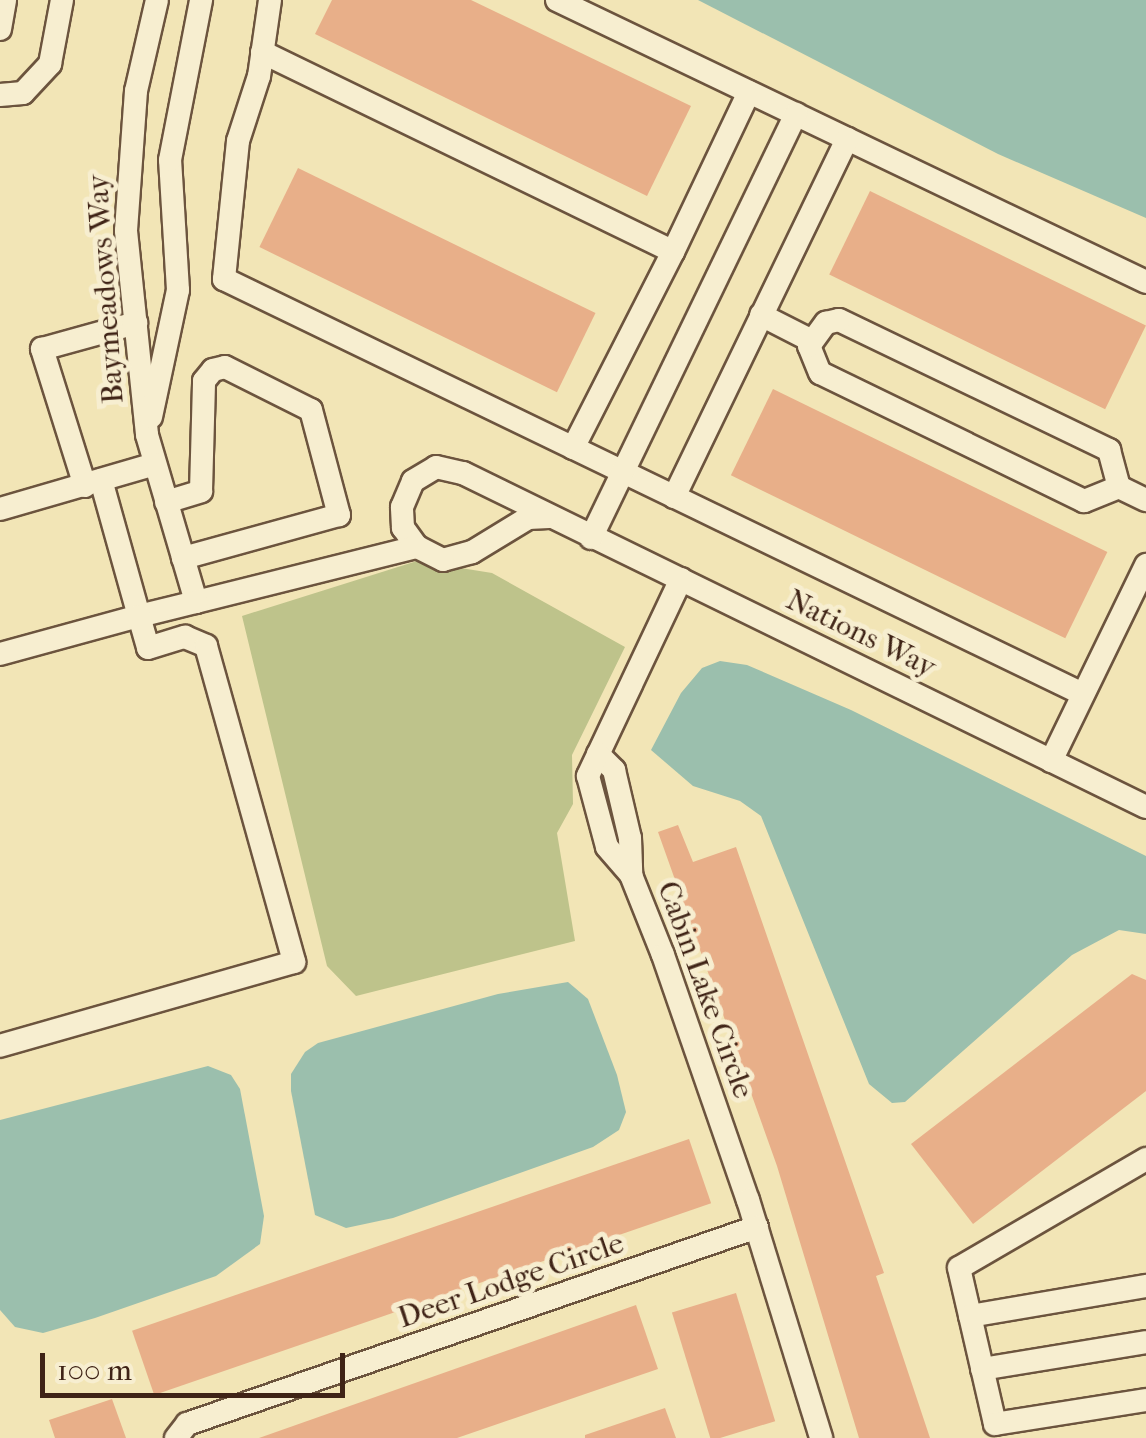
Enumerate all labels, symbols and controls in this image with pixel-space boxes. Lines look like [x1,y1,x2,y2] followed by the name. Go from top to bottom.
[80,173,132,405] street label: Baymeadows Way
[780,582,942,686] street label: Nations Way
[649,877,761,1103] street label: Cabin Lake Circle
[393,1226,629,1336] street label: Deer Lodge Circle
[45,1333,350,1395] scale bar
[57,1353,132,1388] text: 100 m

